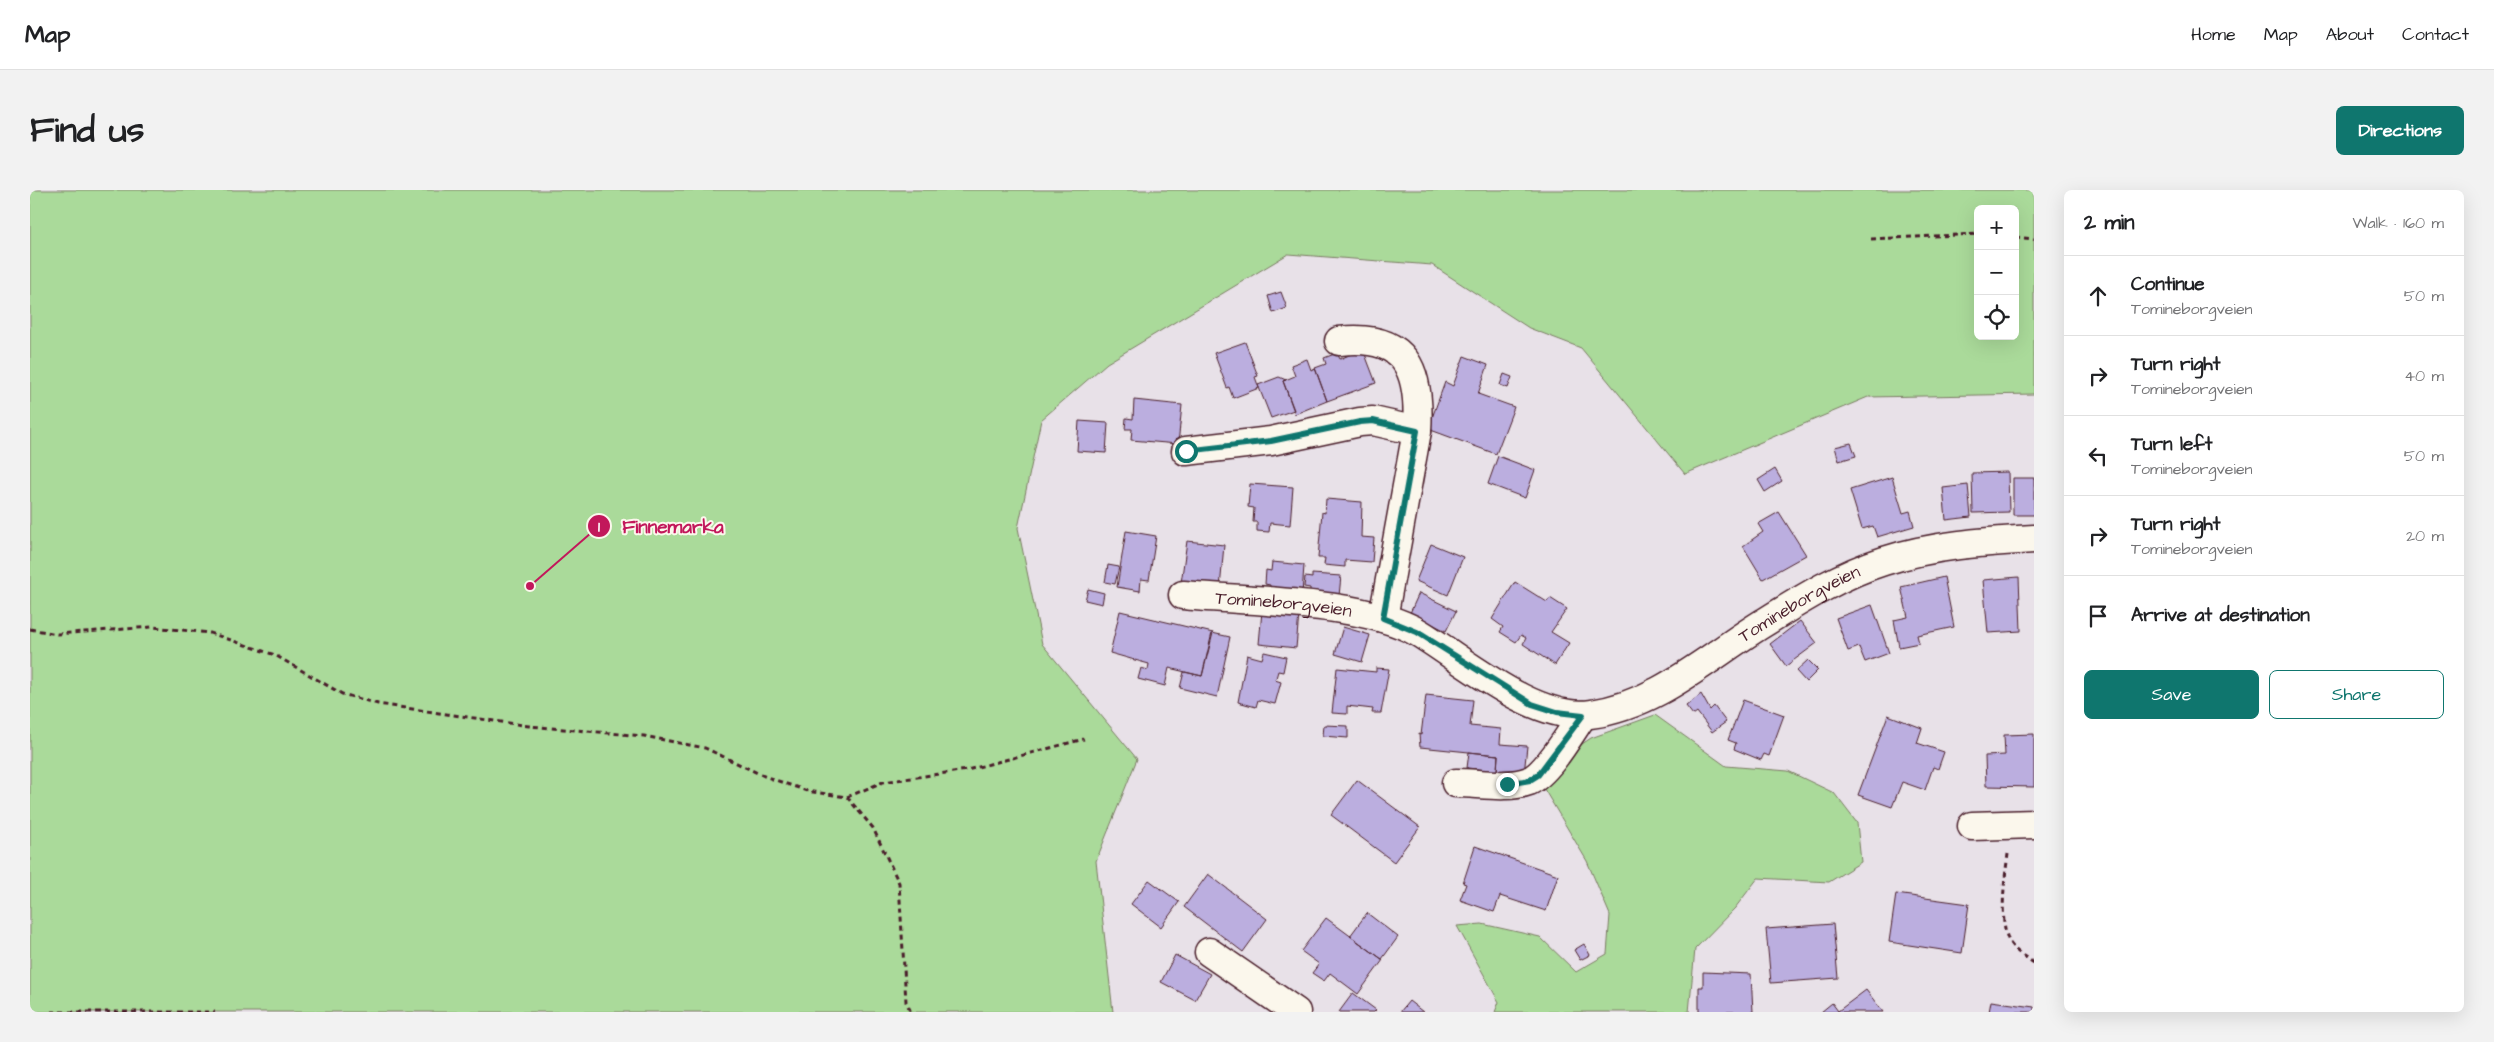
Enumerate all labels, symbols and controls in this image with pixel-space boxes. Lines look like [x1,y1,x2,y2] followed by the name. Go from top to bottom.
[25,18,70,52] text: Map
[2191,22,2236,47] text: Home
[2264,22,2298,47] text: Map
[2326,22,2374,47] text: About
[2402,22,2469,47] text: Contact
[30,106,144,155] text: Find us
[2336,106,2464,155] button: Directions
[1974,205,2019,340] map controls
[1974,205,2019,250] button: +
[2084,208,2134,237] text: 2 min
[2352,212,2444,234] text: Walk · 160 m
[1974,250,2019,295] button: −
[2131,271,2205,298] text: Continue
[2084,282,2112,310] icon: ahead
[2404,285,2444,307] text: 50 m
[1974,295,2019,340] button: locate
[2131,298,2253,320] text: Tomineborgveien
[2131,351,2220,378] text: Turn right
[2084,362,2112,390] icon: right
[2404,365,2444,387] text: 40 m
[2131,378,2253,400] text: Tomineborgveien
[2131,431,2212,458] text: Turn left
[1175,440,1198,463] route start
[2084,442,2112,470] icon: left
[2404,445,2444,467] text: 50 m
[2131,458,2253,480] text: Tomineborgveien
[587,509,733,543] callout: Finnemarka
[2131,511,2220,538] text: Turn right
[622,514,724,541] text: Finnemarka
[598,517,600,538] text: 1
[2084,522,2112,550] icon: right
[2406,525,2444,547] text: 20 m
[2131,538,2253,560] text: Tomineborgveien
[1733,559,1864,649] street label: Tomineborgveien
[1215,585,1354,624] street label: Tomineborgveien
[2084,602,2112,630] icon: arrive
[2131,602,2310,629] text: Arrive at destination
[2084,670,2259,719] button: Save
[2269,670,2444,719] button: Share
[1496,773,1519,796] route end

